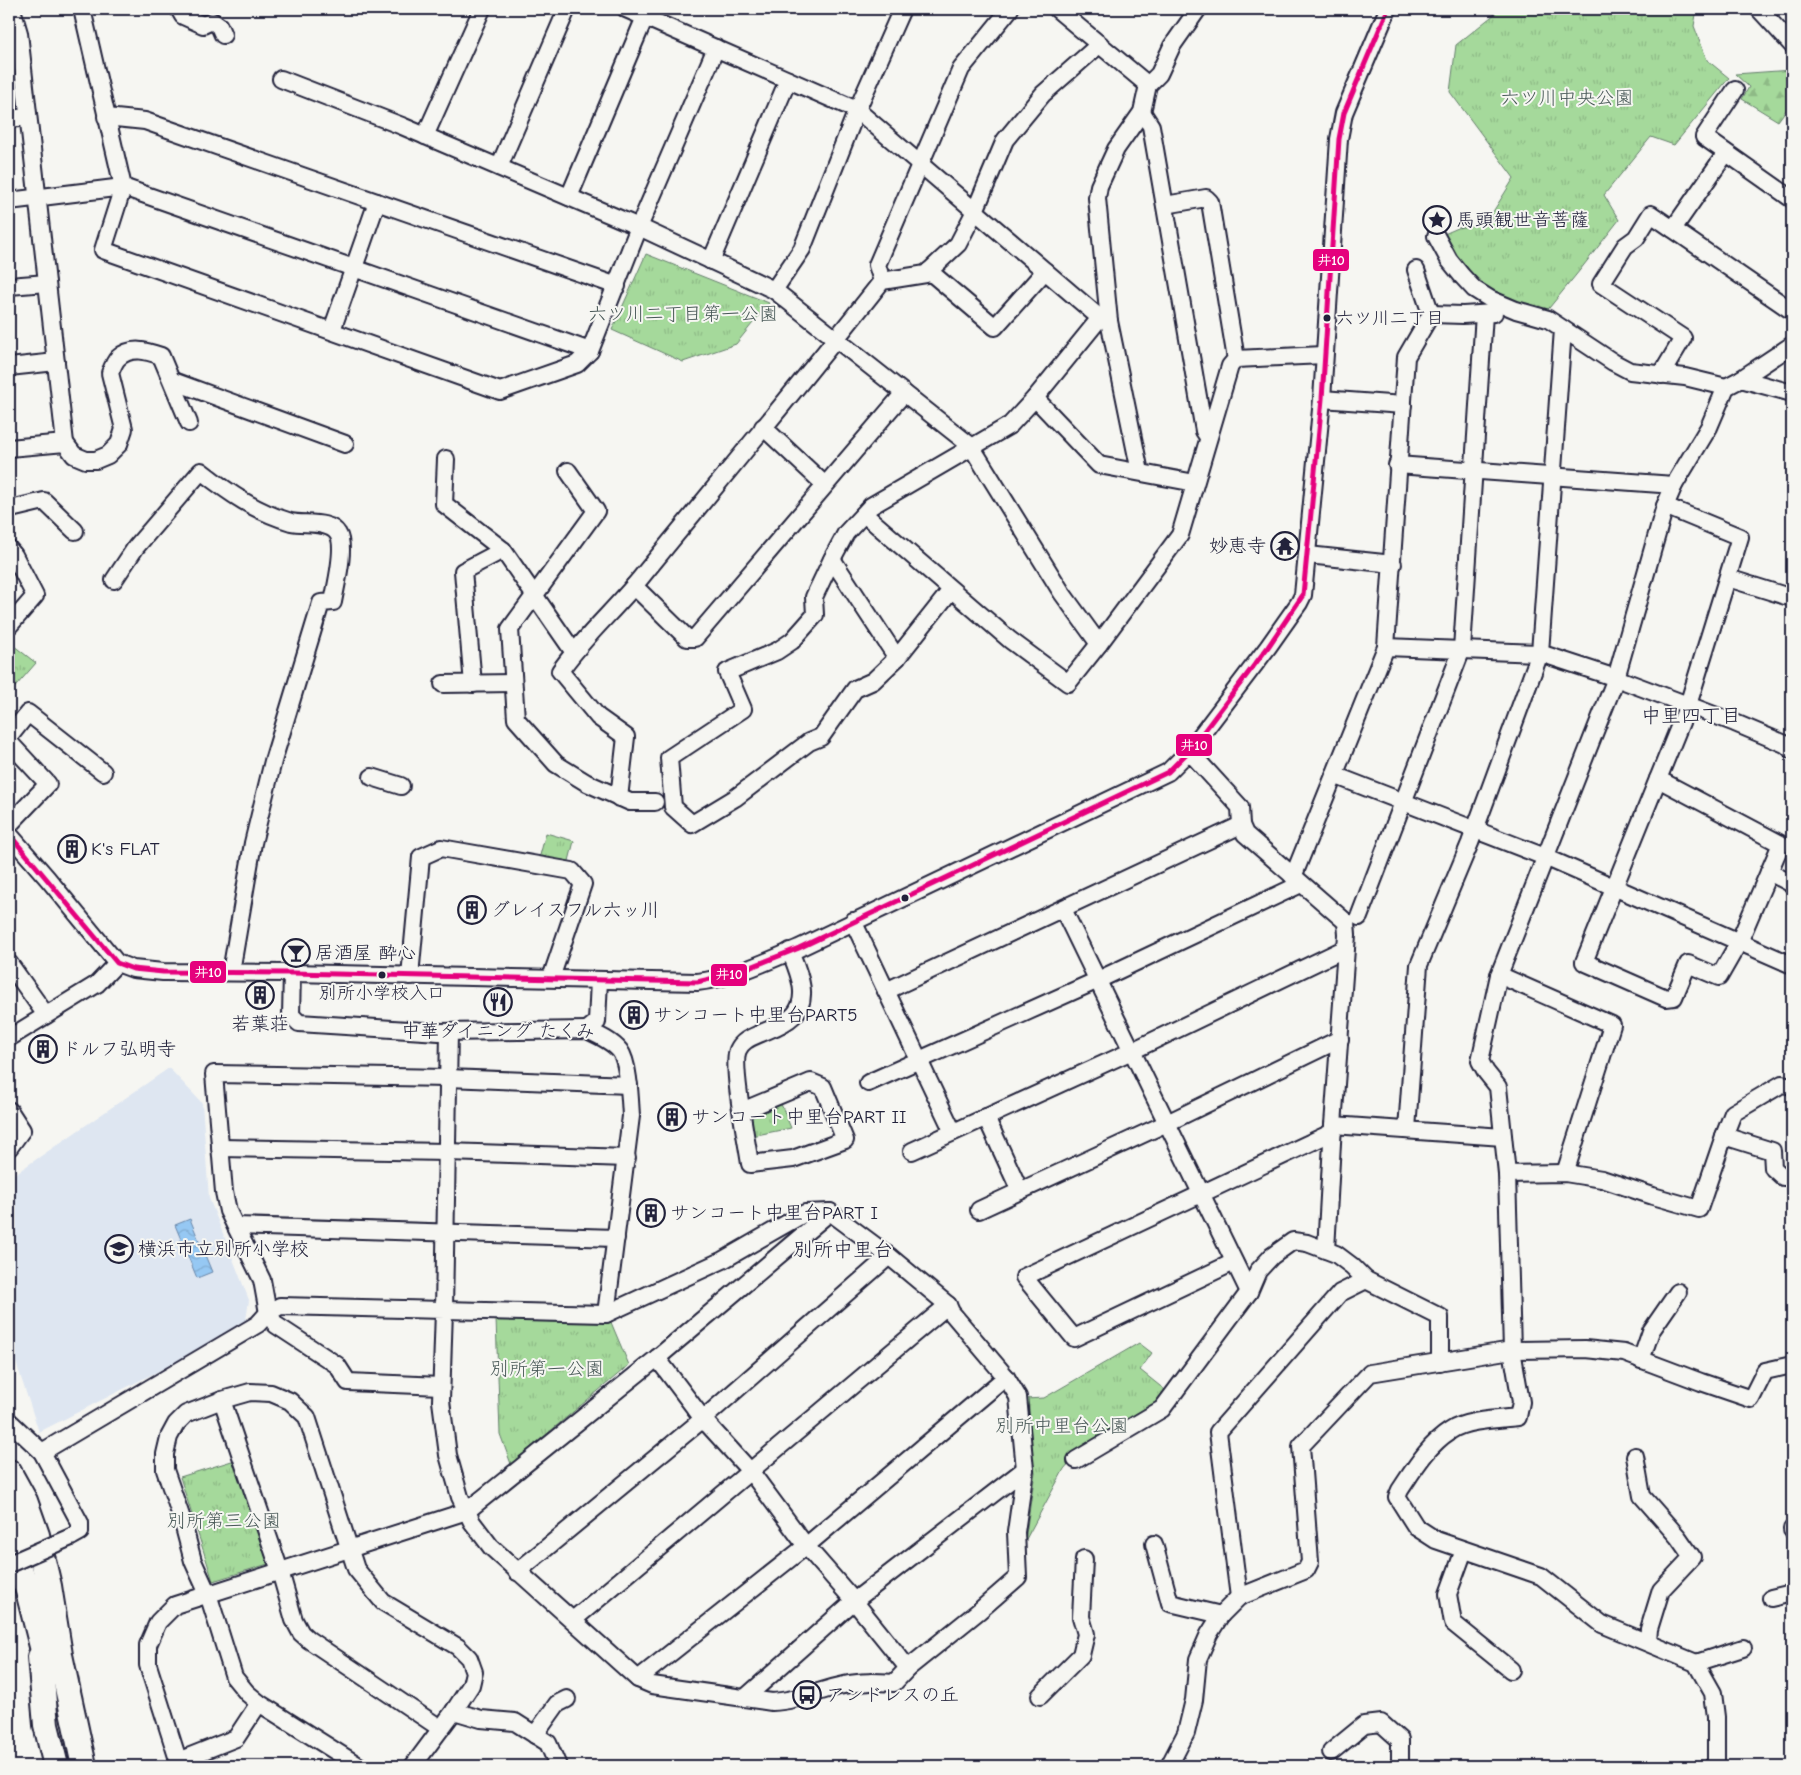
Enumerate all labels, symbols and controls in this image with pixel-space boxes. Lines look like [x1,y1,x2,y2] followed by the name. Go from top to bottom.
[1500,87,1634,109] park label: 六ツ川中央公園
[1422,205,1452,235] place icon: 馬頭観世音菩薩
[1456,209,1589,231] place label: 馬頭観世音菩薩
[1312,248,1350,272] line badge: 井10
[1317,252,1345,269] text: 井10
[588,303,778,325] park label: 六ツ川二丁目第一公園
[1336,308,1444,329] place label: 六ツ川二丁目
[1322,313,1332,323] marker: 六ツ川二丁目
[1270,531,1300,561] temple icon: 妙恵寺
[1209,535,1266,557] place label: 妙恵寺
[1641,704,1741,727] district label: 中里四丁目
[1175,733,1213,757] line badge: 井10
[1180,737,1208,754] text: 井10
[57,834,87,864] building icon: K's FLAT
[91,838,160,860] place label: K's FLAT
[900,893,910,903] unlabelled marker
[457,895,487,925] building icon: グレイスフル六ッ川
[491,899,660,921] place label: グレイスフル六ッ川
[281,938,311,968] bar icon: 居酒屋 酔心
[315,942,416,964] place label: 居酒屋 酔心
[189,960,227,984] line badge: 井10
[710,963,748,987] line badge: 井10
[194,964,222,981] text: 井10
[715,966,743,983] text: 井10
[377,970,387,980] marker: 別所小学校入口
[245,980,275,1010] building icon: 若葉荘
[319,983,445,1004] place label: 別所小学校入口
[483,987,513,1017] restaurant icon: 中華ダイニング たくみ
[619,1000,649,1030] building icon: サンコート中里台PART5
[653,1004,857,1026] place label: サンコート中里台PART5
[231,1013,289,1035] place label: 若葉荘
[401,1020,595,1042] place label: 中華ダイニング たくみ
[28,1034,58,1064] building icon: ドルフ弘明寺
[62,1038,176,1060] place label: ドルフ弘明寺
[657,1102,687,1132] building icon: サンコート中里台PART II
[691,1106,906,1128] place label: サンコート中里台PART II
[636,1198,666,1228] building icon: サンコート中里台PART I
[670,1202,878,1224] place label: サンコート中里台PART I
[104,1234,134,1264] school or university icon: 横浜市立別所小学校
[138,1238,309,1260] place label: 横浜市立別所小学校
[793,1238,893,1261] district label: 別所中里台
[490,1358,604,1380] park label: 別所第一公園
[995,1415,1129,1437] park label: 別所中里台公園
[167,1510,281,1532] park label: 別所第三公園
[792,1680,822,1710] bus stop icon: アンドレスの丘
[826,1684,959,1706] place label: アンドレスの丘

